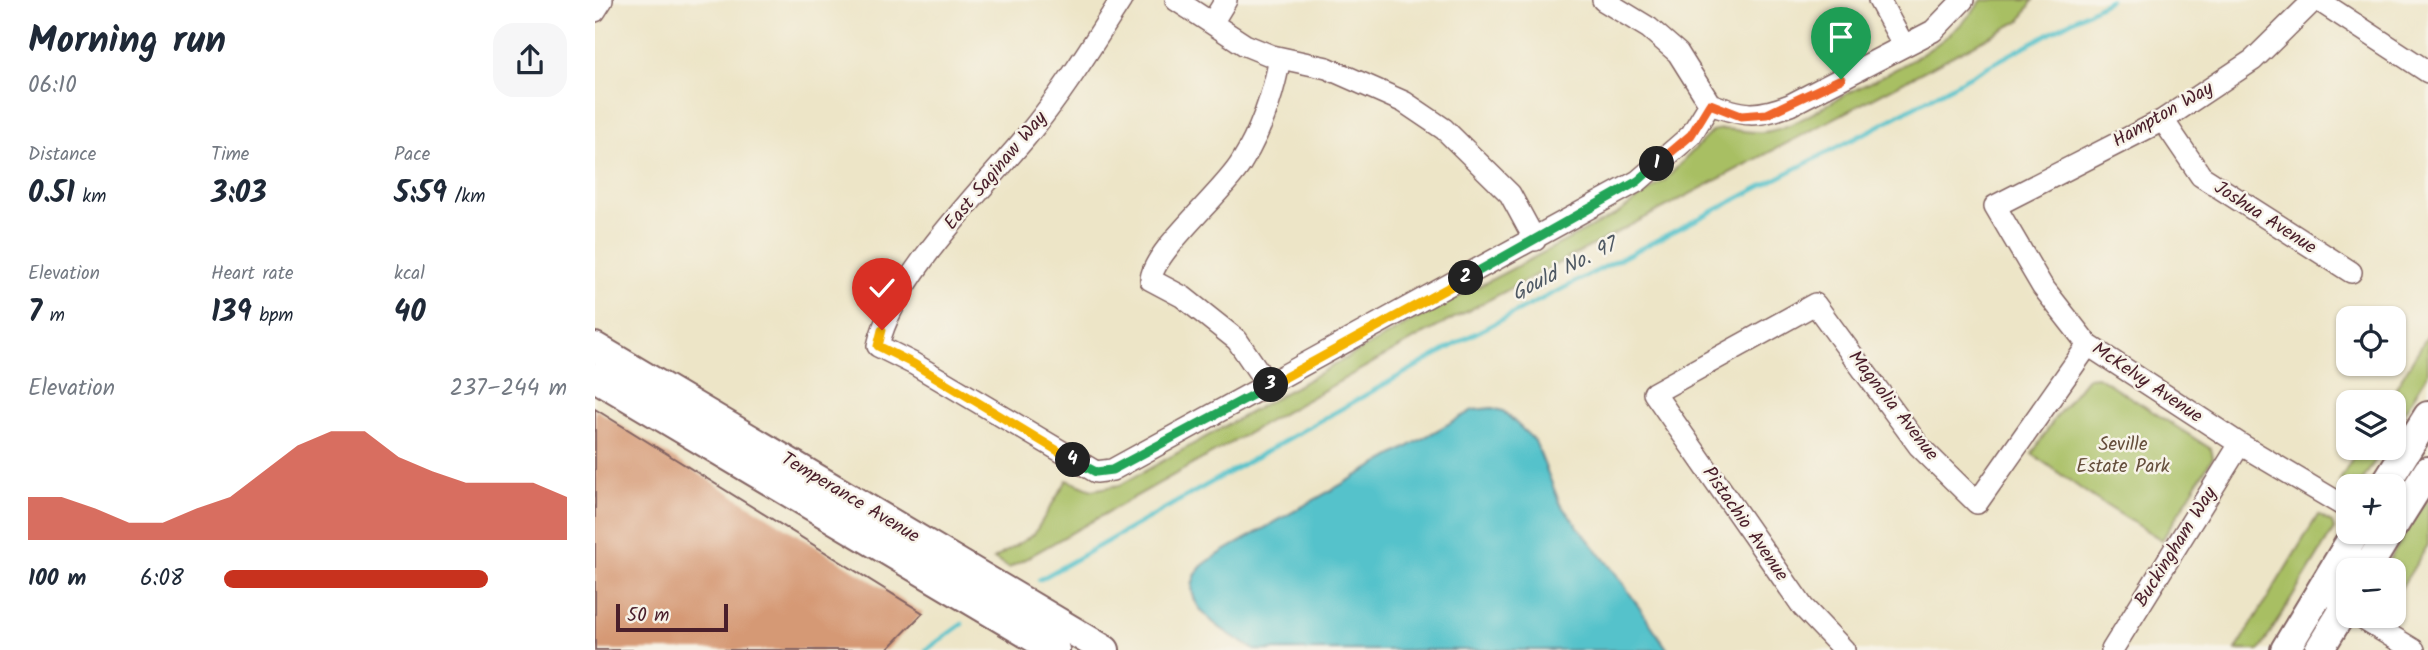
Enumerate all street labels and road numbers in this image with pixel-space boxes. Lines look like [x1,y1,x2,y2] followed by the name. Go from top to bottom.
[2107,73,2220,156] street label: Hampton Way
[937,104,1056,237] street label: East Saginaw Way
[2208,173,2323,263] street label: Joshua Avenue
[2085,335,2209,432] street label: McKelvy Avenue
[1840,344,1946,468] street label: Magnolia Avenue
[775,445,926,552] street label: Temperance Avenue
[1694,460,1796,588] street label: Pistachio Avenue
[2127,480,2226,613] street label: Buckingham Way

